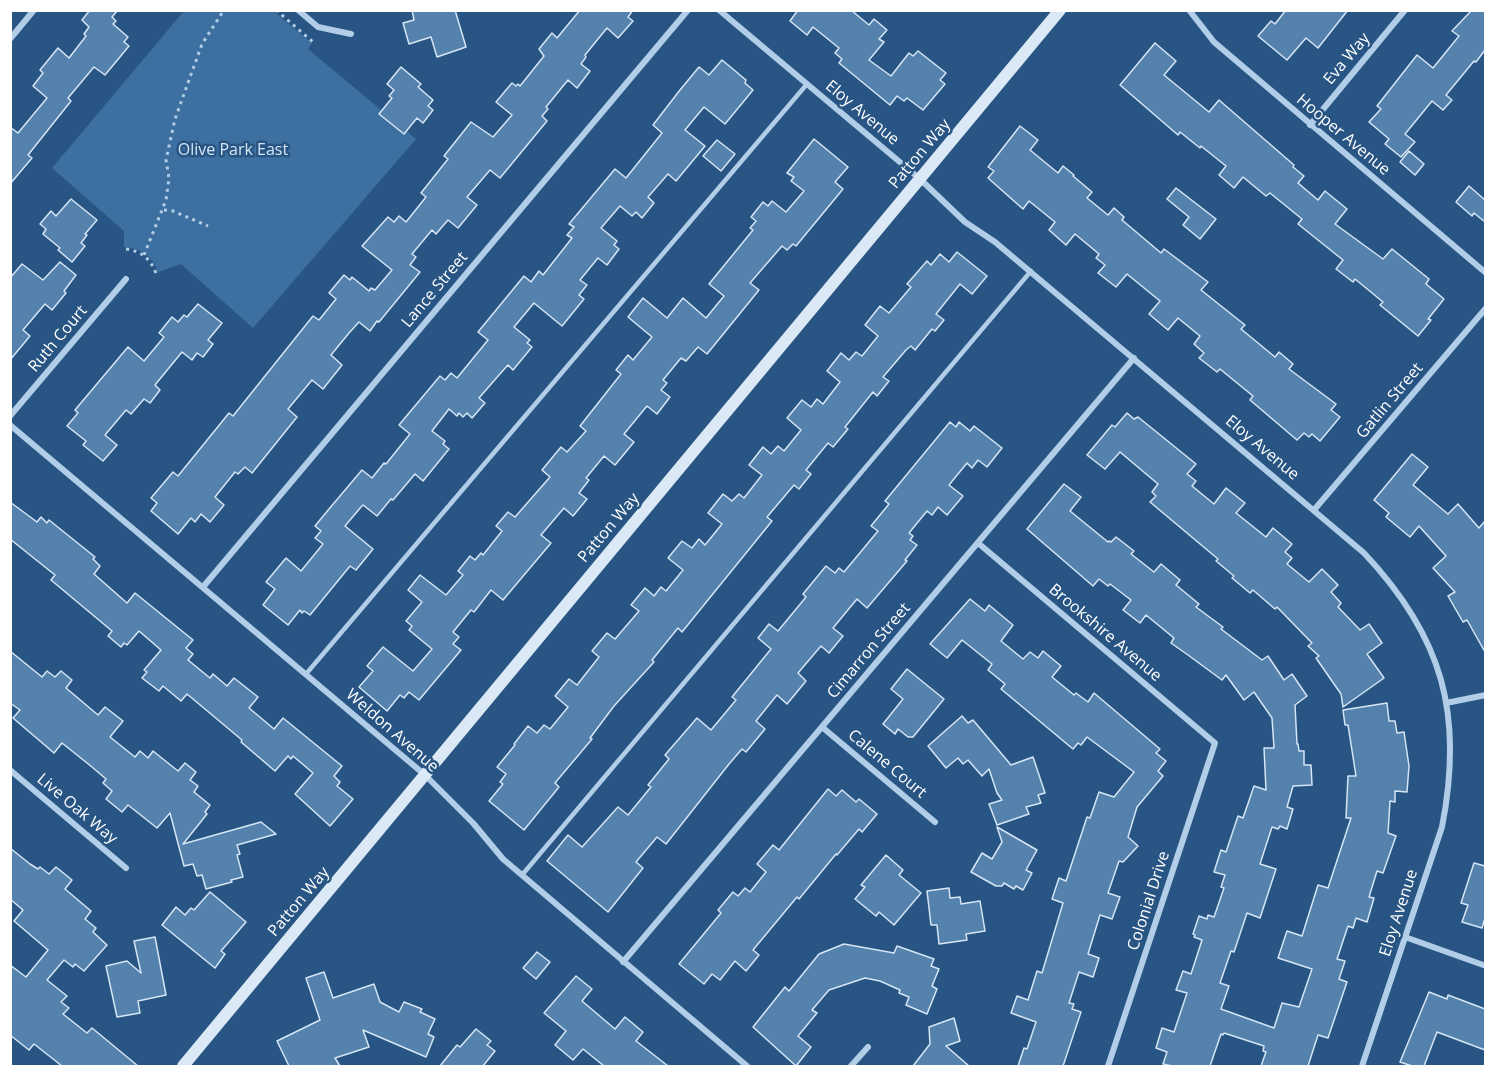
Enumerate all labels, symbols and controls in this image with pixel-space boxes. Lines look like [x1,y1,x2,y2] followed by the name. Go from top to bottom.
[1320,29,1374,89] street label: Eva Way
[821,77,903,149] street label: Eloy Avenue
[1292,90,1394,180] street label: Hooper Avenue
[885,115,955,193] street label: Patton Way
[178,140,288,160] park label: Olive Park East
[398,248,472,332] street label: Lance Street
[25,302,91,376] street label: Ruth Court
[1353,359,1427,443] street label: Gatlin Street
[1221,412,1303,484] street label: Eloy Avenue
[574,489,644,567] street label: Patton Way
[1045,580,1165,686] street label: Brookshire Avenue
[823,599,915,703] street label: Cimarron Street
[342,685,442,777] street label: Weldon Avenue
[844,726,930,802] street label: Calene Court
[33,770,121,848] street label: Live Oak Way
[1124,849,1174,953] street label: Colonial Drive
[264,863,334,941] street label: Patton Way
[1376,867,1422,959] street label: Eloy Avenue

